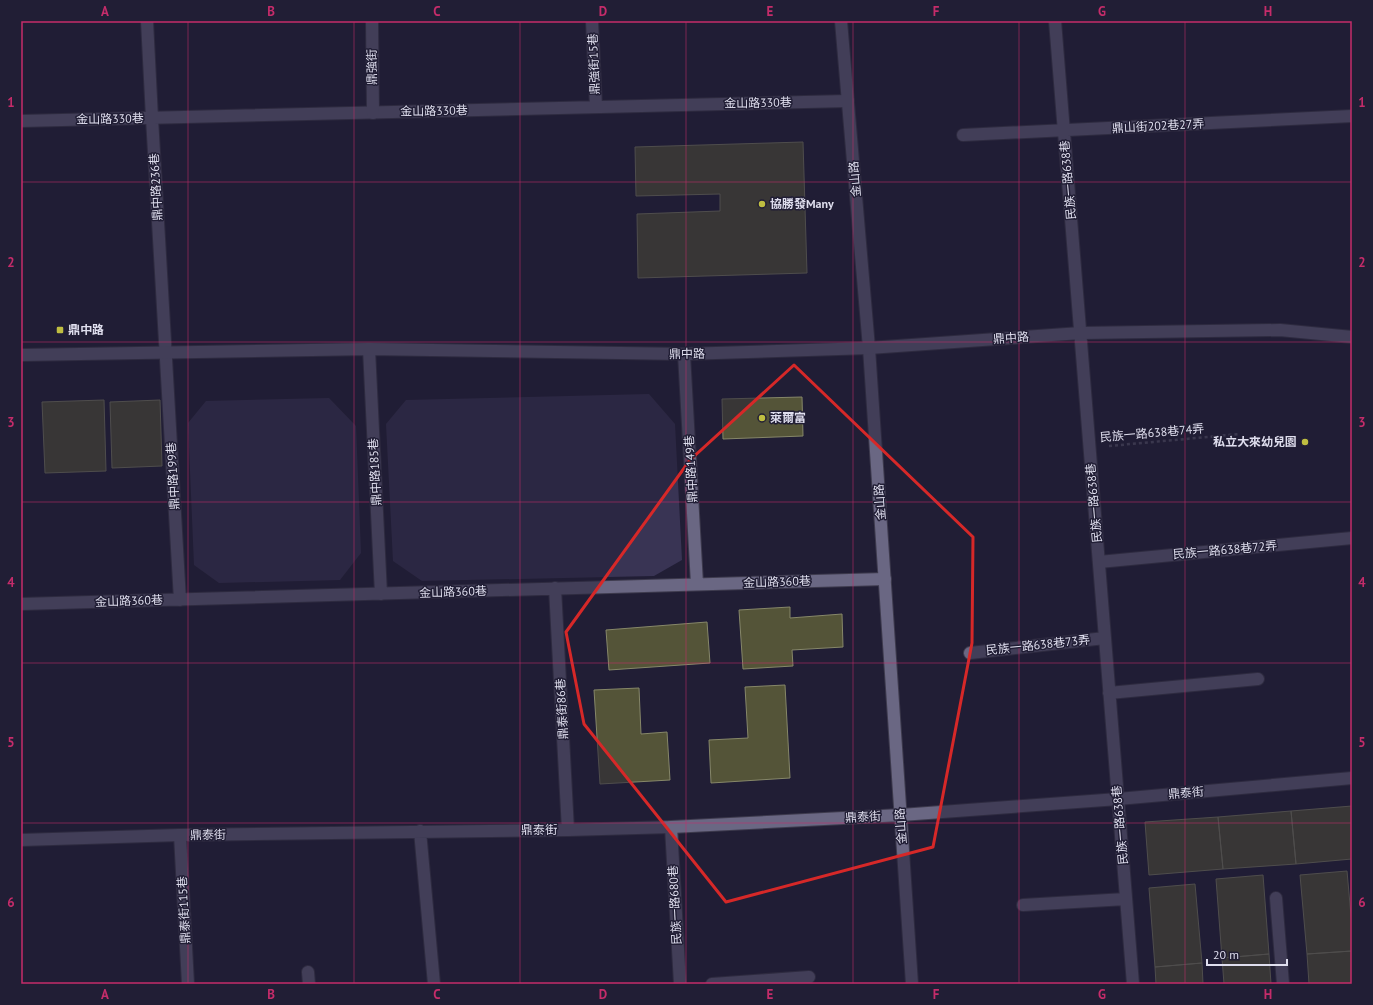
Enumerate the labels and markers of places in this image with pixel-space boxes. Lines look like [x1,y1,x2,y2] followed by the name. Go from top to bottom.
[770,196,834,211] place label: 協勝發Many
[757,199,767,209] marker: 協勝發Many
[68,322,104,337] place label: 鼎中路
[55,325,65,335] marker: 鼎中路
[770,410,806,425] place label: 萊爾富
[757,413,767,423] marker: 萊爾富
[1213,434,1297,449] place label: 私立大來幼兒園
[1300,437,1310,447] marker: 私立大來幼兒園

